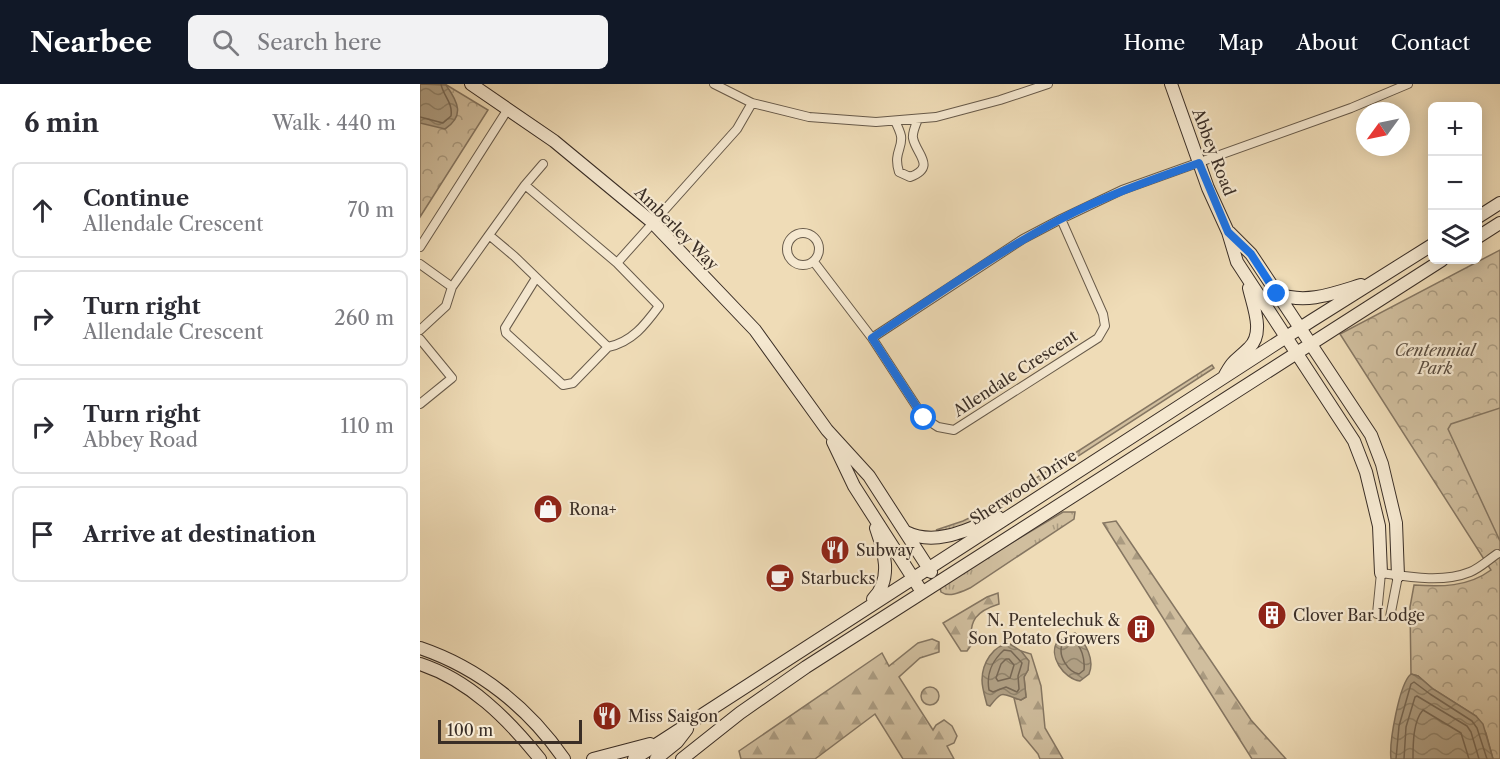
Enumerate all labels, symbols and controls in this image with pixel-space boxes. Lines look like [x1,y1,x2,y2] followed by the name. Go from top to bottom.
[188,15,608,69] search box
[30,25,152,59] text: Nearbee
[209,26,242,59] icon: search
[257,29,382,56] text: Search here
[1124,30,1185,55] text: Home
[1218,30,1263,55] text: Map
[1296,30,1358,55] text: About
[1391,30,1470,55] text: Contact
[1356,102,1410,156] north arrow
[1428,102,1482,264] map controls
[1428,102,1482,156] button: +
[1188,105,1240,199] street label: Abbey Road
[24,107,99,139] text: 6 min
[272,111,396,135] text: Walk · 440 m
[1428,156,1482,210] button: −
[630,181,724,275] street label: Amberley Way
[83,185,189,212] text: Continue
[26,194,59,227] icon: ahead
[348,198,394,222] text: 70 m
[1428,210,1482,264] button: layers
[83,212,263,236] text: Allendale Crescent
[1263,280,1289,306] route end
[83,293,201,320] text: Turn right
[26,302,59,335] icon: right
[334,306,394,330] text: 260 m
[83,320,263,344] text: Allendale Crescent
[948,325,1081,421] street label: Allendale Crescent
[1395,340,1477,378] park label: Centennial Park
[83,401,201,428] text: Turn right
[910,404,936,430] route start
[26,410,59,443] icon: right
[341,414,394,438] text: 110 m
[83,428,198,452] text: Abbey Road
[966,445,1080,529] street label: Sherwood Drive
[532,493,564,525] shop icon: Rona+
[569,499,617,519] place label: Rona+
[26,518,59,551] icon: arrive
[83,521,316,548] text: Arrive at destination
[819,534,851,566] restaurant icon: Subway
[856,540,916,560] place label: Subway
[764,562,796,594] cafe icon: Starbucks
[801,568,876,588] place label: Starbucks
[1256,599,1288,631] building icon: Clover Bar Lodge
[1293,605,1425,625] place label: Clover Bar Lodge
[968,610,1120,648] place label: N. Pentelechuk & Son Potato Growers
[1125,613,1157,645] building icon: N. Pentelechuk & Son Potato Growers
[591,700,623,732] restaurant icon: Miss Saigon
[628,706,718,726] place label: Miss Saigon
[438,717,582,744] scale bar
[447,720,493,740] text: 100 m

